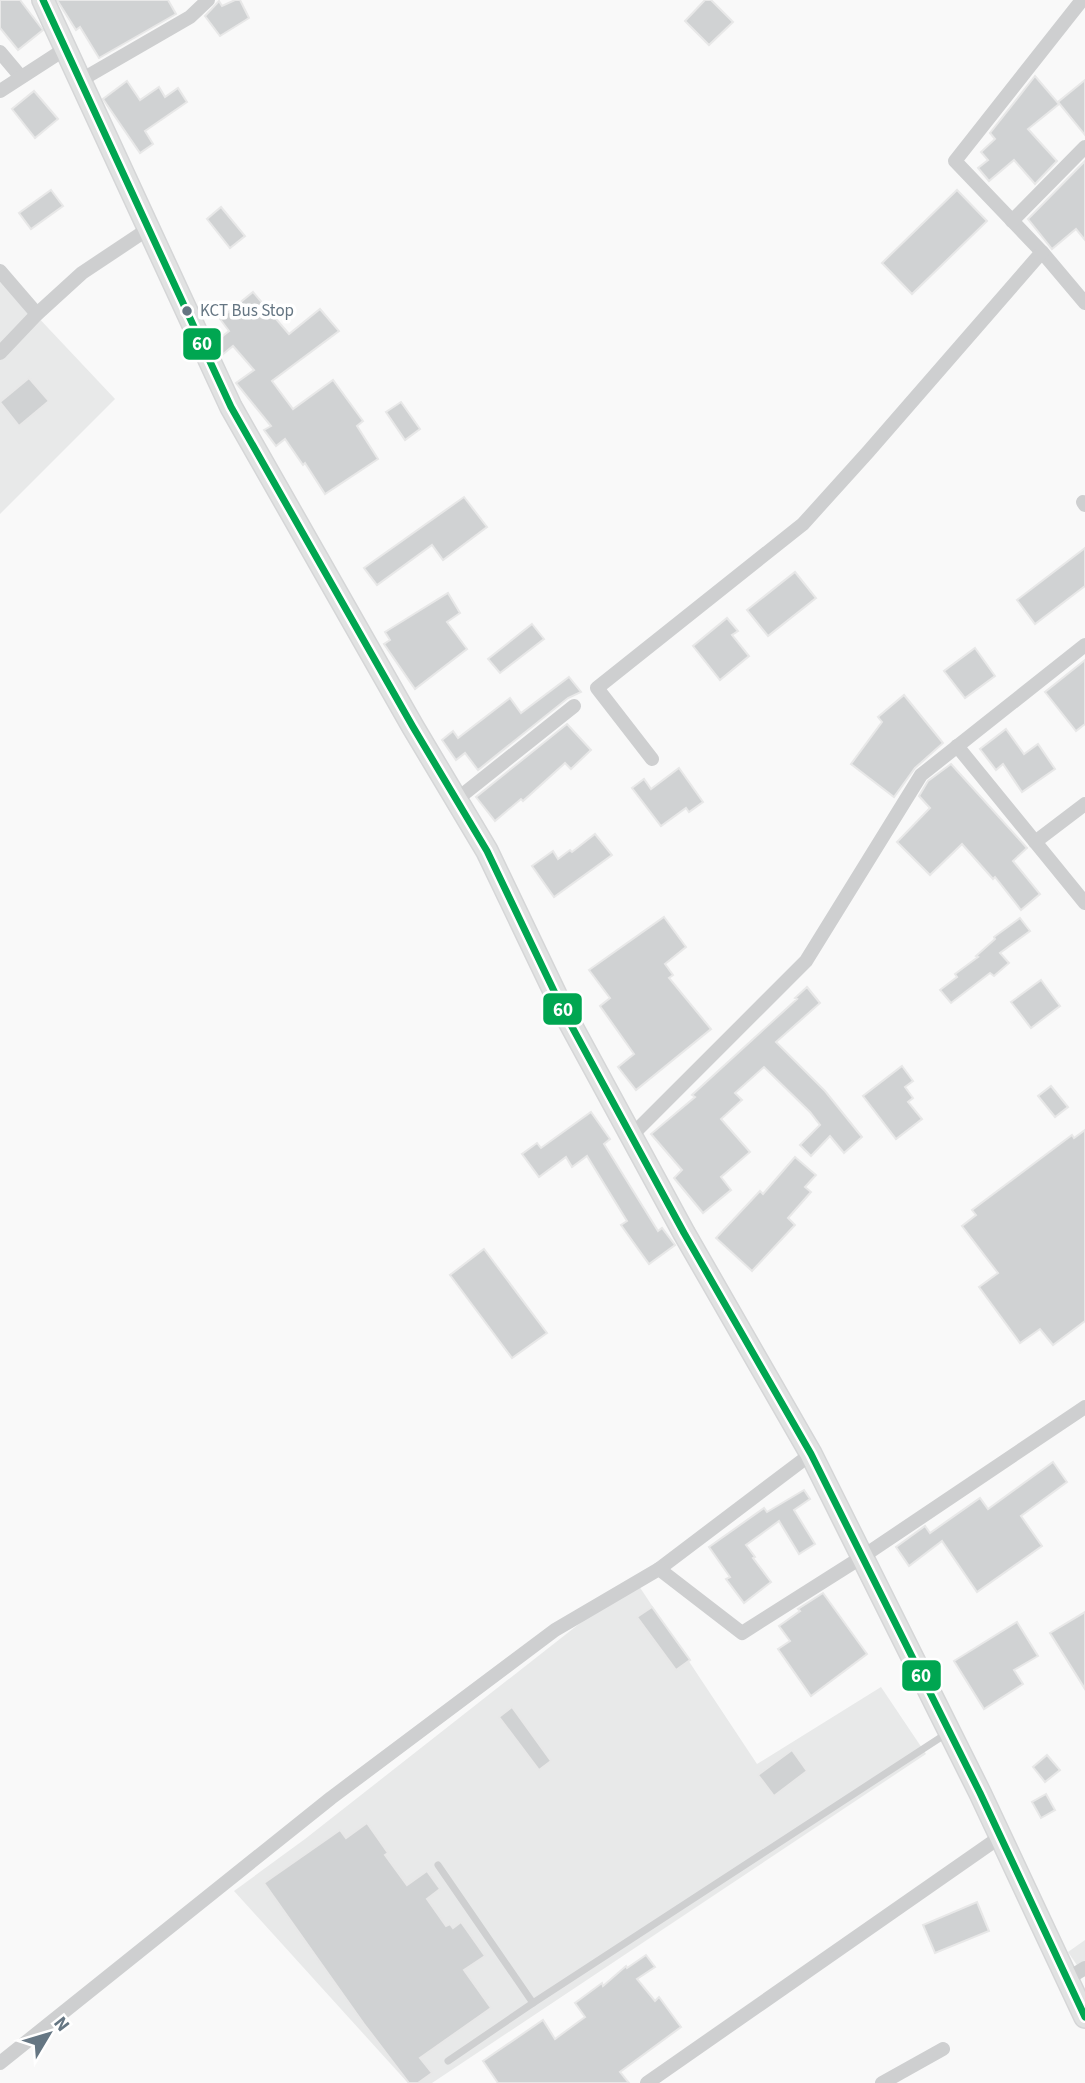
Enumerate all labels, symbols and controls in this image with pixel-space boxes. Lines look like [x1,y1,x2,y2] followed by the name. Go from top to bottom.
[200,299,294,323] place label: KCT Bus Stop
[180,304,194,318] marker: KCT Bus Stop
[182,327,222,361] line badge: 60
[192,331,212,358] text: 60
[542,992,583,1026] line badge: 60
[553,997,573,1024] text: 60
[901,1659,942,1692] line badge: 60
[911,1663,931,1690] text: 60
[14,1999,84,2069] north arrow
[47,2011,76,2038] text: N

